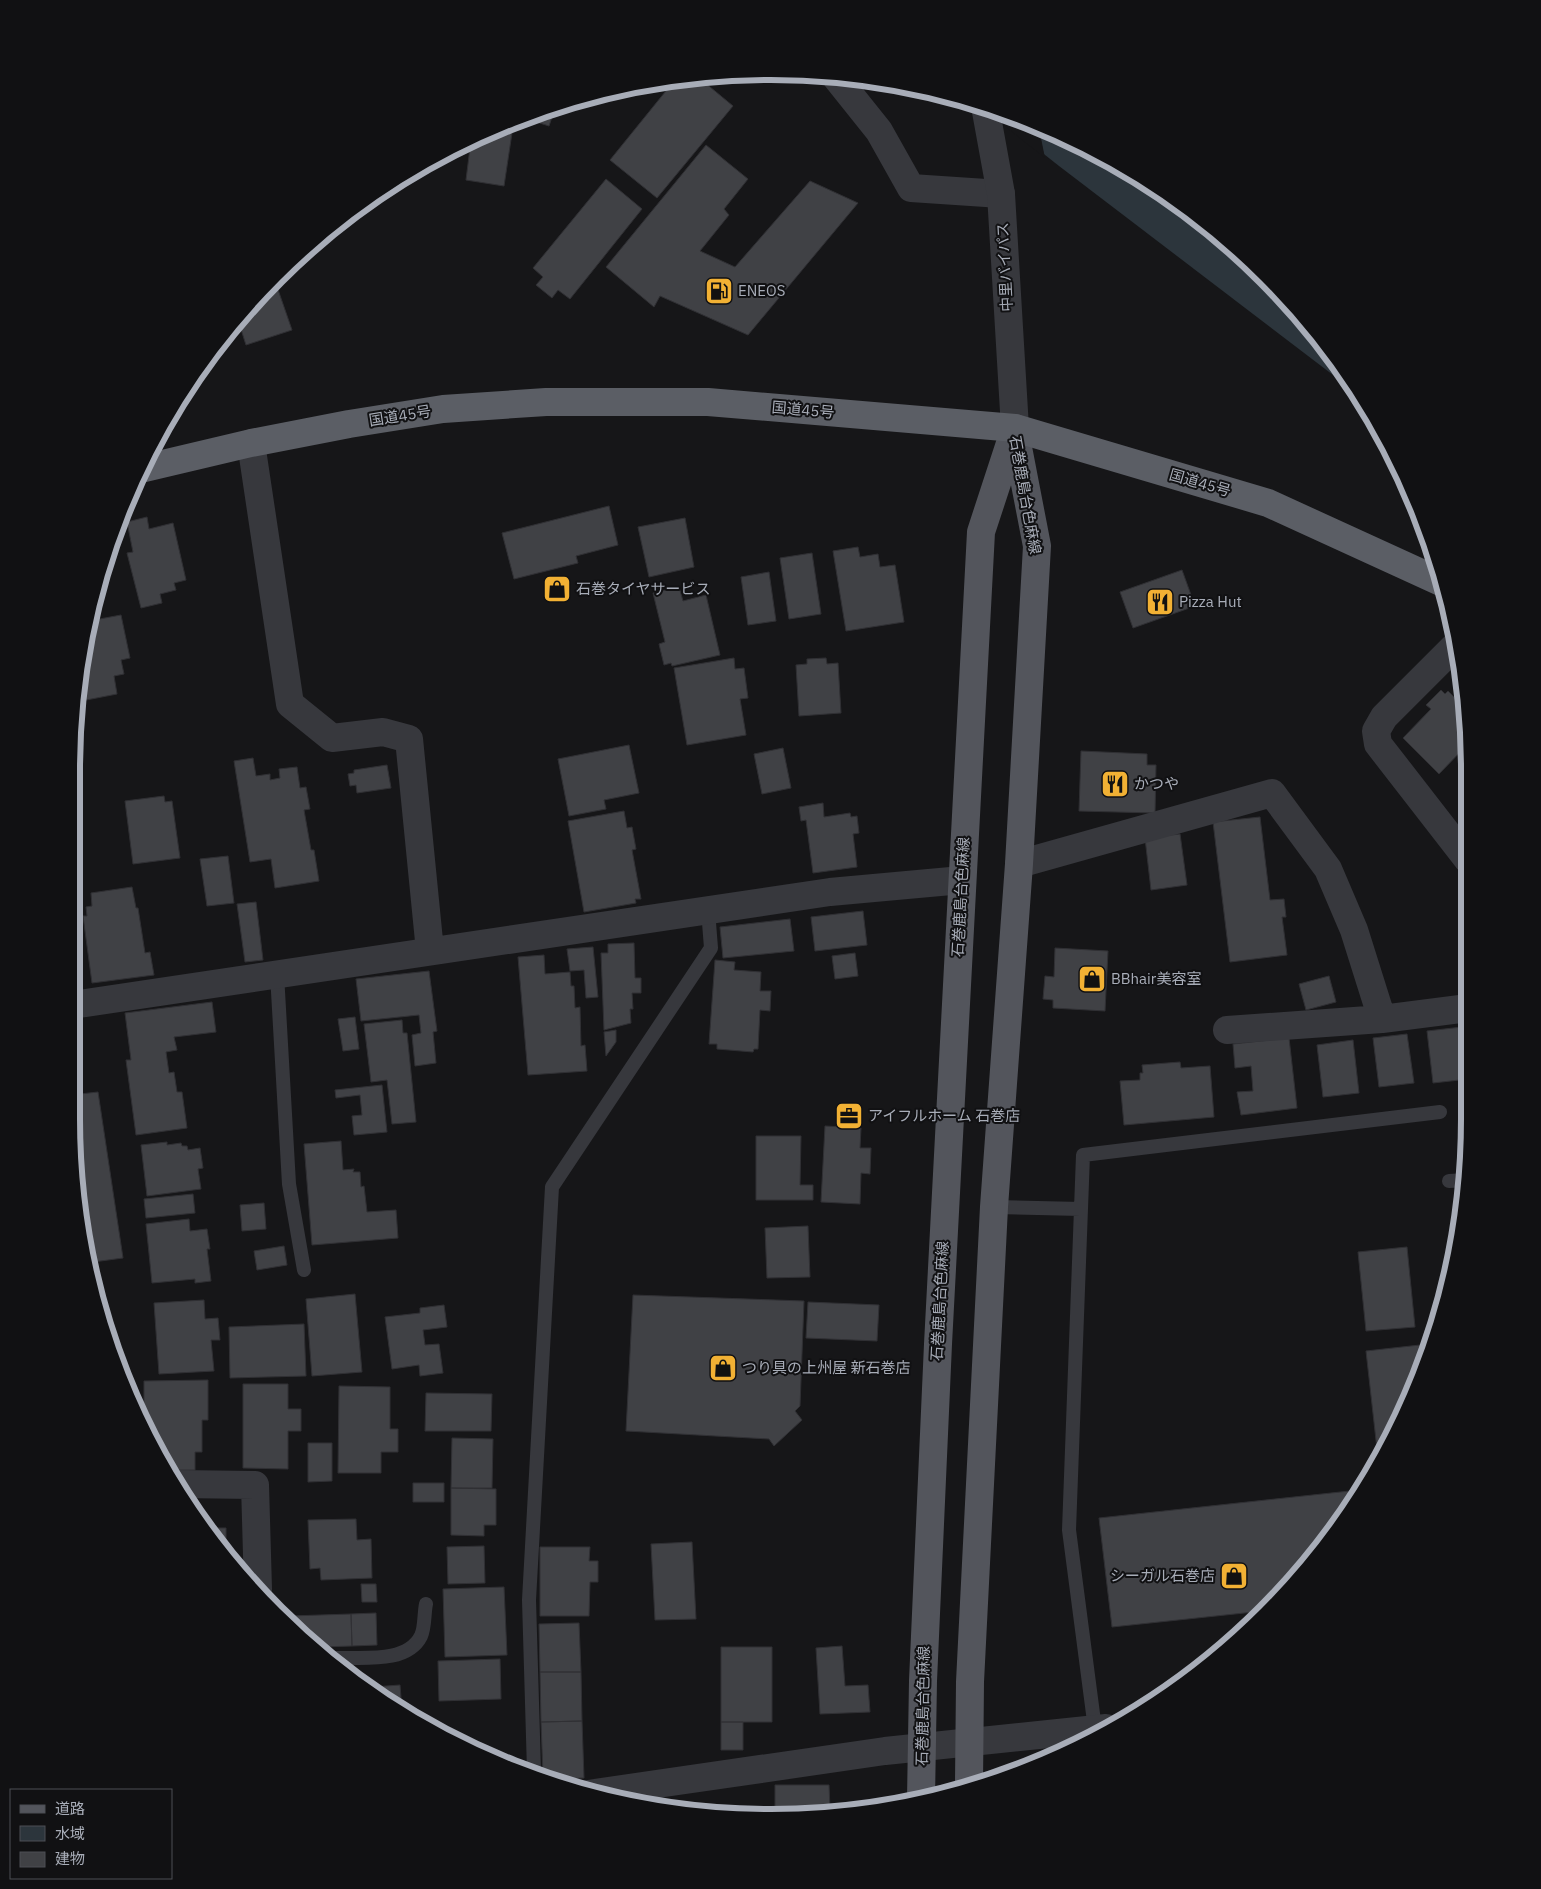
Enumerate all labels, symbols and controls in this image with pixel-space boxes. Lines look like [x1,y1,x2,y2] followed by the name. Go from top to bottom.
[993,222,1016,312] street label: 中里バイパス
[704,276,734,306] fuel station icon: ENEOS
[738,281,785,300] place label: ENEOS
[771,397,835,422] street label: 国道45号
[367,401,433,430] street label: 国道45号
[1006,434,1045,556] street label: 石巻鹿島台色麻線
[1167,465,1233,500] street label: 国道45号
[542,574,572,604] shop icon: 石巻タイヤサービス
[576,579,711,598] place label: 石巻タイヤサービス
[1145,587,1175,617] restaurant icon: Pizza Hut
[1179,592,1242,611] place label: Pizza Hut
[1100,769,1130,799] restaurant icon: かつや
[1134,774,1179,793] place label: かつや
[948,837,973,957] street label: 石巻鹿島台色麻線
[1077,964,1107,994] shop icon: BBhair美容室
[1111,969,1201,988] place label: BBhair美容室
[834,1101,864,1131] office icon: アイフルホーム 石巻店
[868,1106,1020,1125] place label: アイフルホーム 石巻店
[927,1241,952,1361] street label: 石巻鹿島台色麻線
[708,1353,738,1383] shop icon: つり具の上州屋 新石巻店
[742,1358,911,1377] place label: つり具の上州屋 新石巻店
[1219,1561,1249,1591] shop icon: シーガル石巻店
[1110,1566,1215,1585] place label: シーガル石巻店
[912,1646,933,1766] street label: 石巻鹿島台色麻線
[10,1789,172,1879] legend
[55,1799,85,1818] text: 道路
[55,1824,85,1843] text: 水域
[55,1849,85,1868] text: 建物

